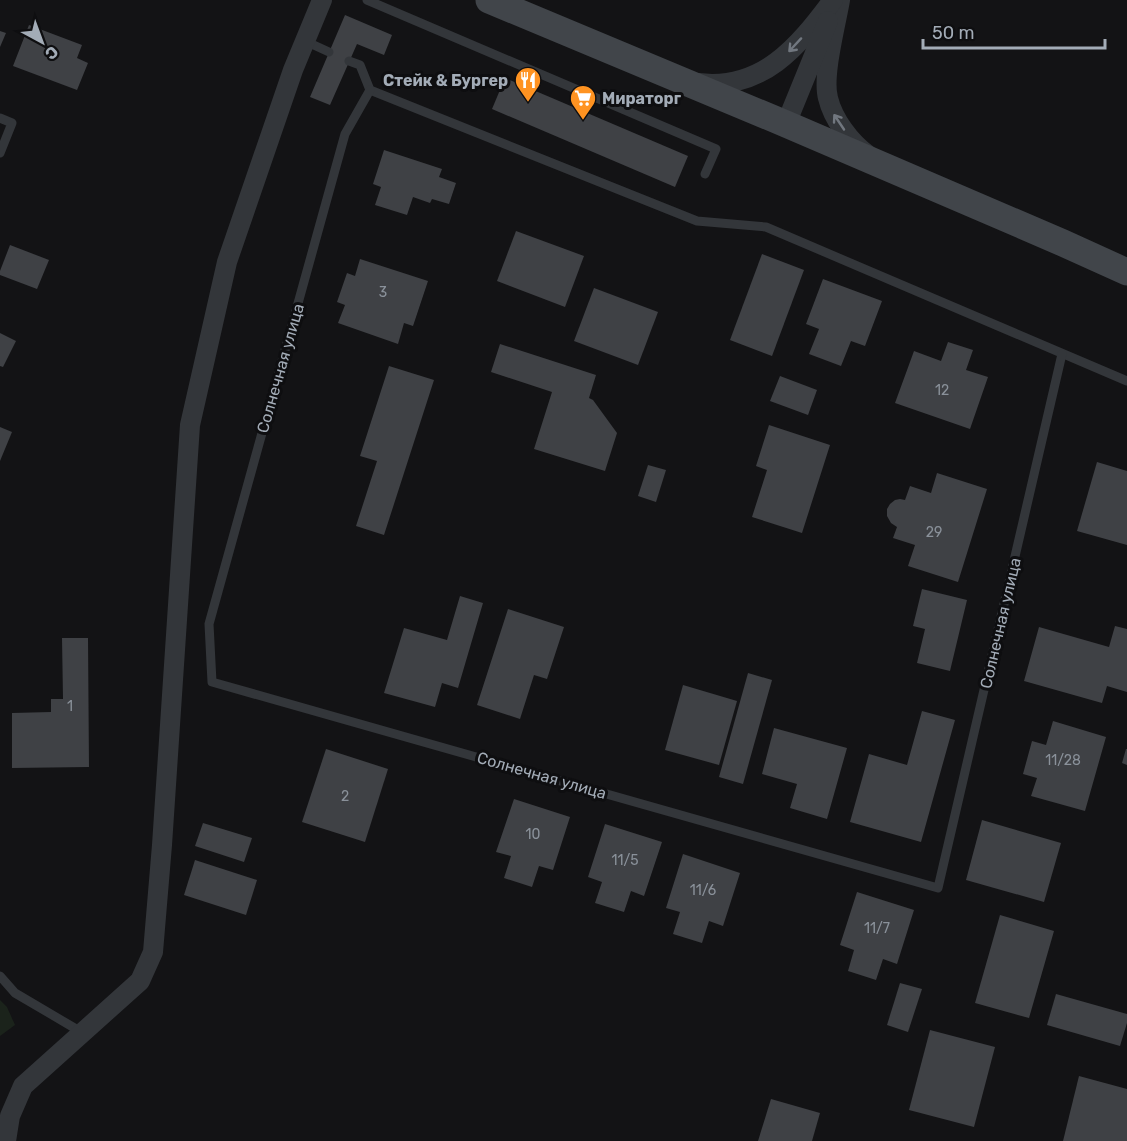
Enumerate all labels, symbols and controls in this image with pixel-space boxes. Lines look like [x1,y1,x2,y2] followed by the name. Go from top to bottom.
[12,12,72,72] north arrow
[923,12,1104,50] scale bar
[932,22,975,44] text: 50 m
[789,37,803,52] one-way arrow
[41,42,62,64] text: С
[513,65,543,103] restaurant icon: Стейк & Бургер
[383,71,508,90] place label: Стейк & Бургер
[568,83,598,121] supermarket icon: Мираторг
[602,89,682,108] place label: Мираторг
[833,114,845,131] one-way arrow
[379,284,387,301] house number: 3
[253,301,308,435] street label: Солнечная улица
[935,382,949,399] house number: 12
[926,524,942,541] house number: 29
[976,556,1025,690] street label: Солнечная улица
[67,698,73,715] house number: 1
[475,748,609,803] street label: Солнечная улица
[1045,752,1081,769] house number: 11/28
[341,788,349,805] house number: 2
[526,826,541,843] house number: 10
[612,852,638,869] house number: 11/5
[690,882,716,899] house number: 11/6
[864,920,890,937] house number: 11/7

